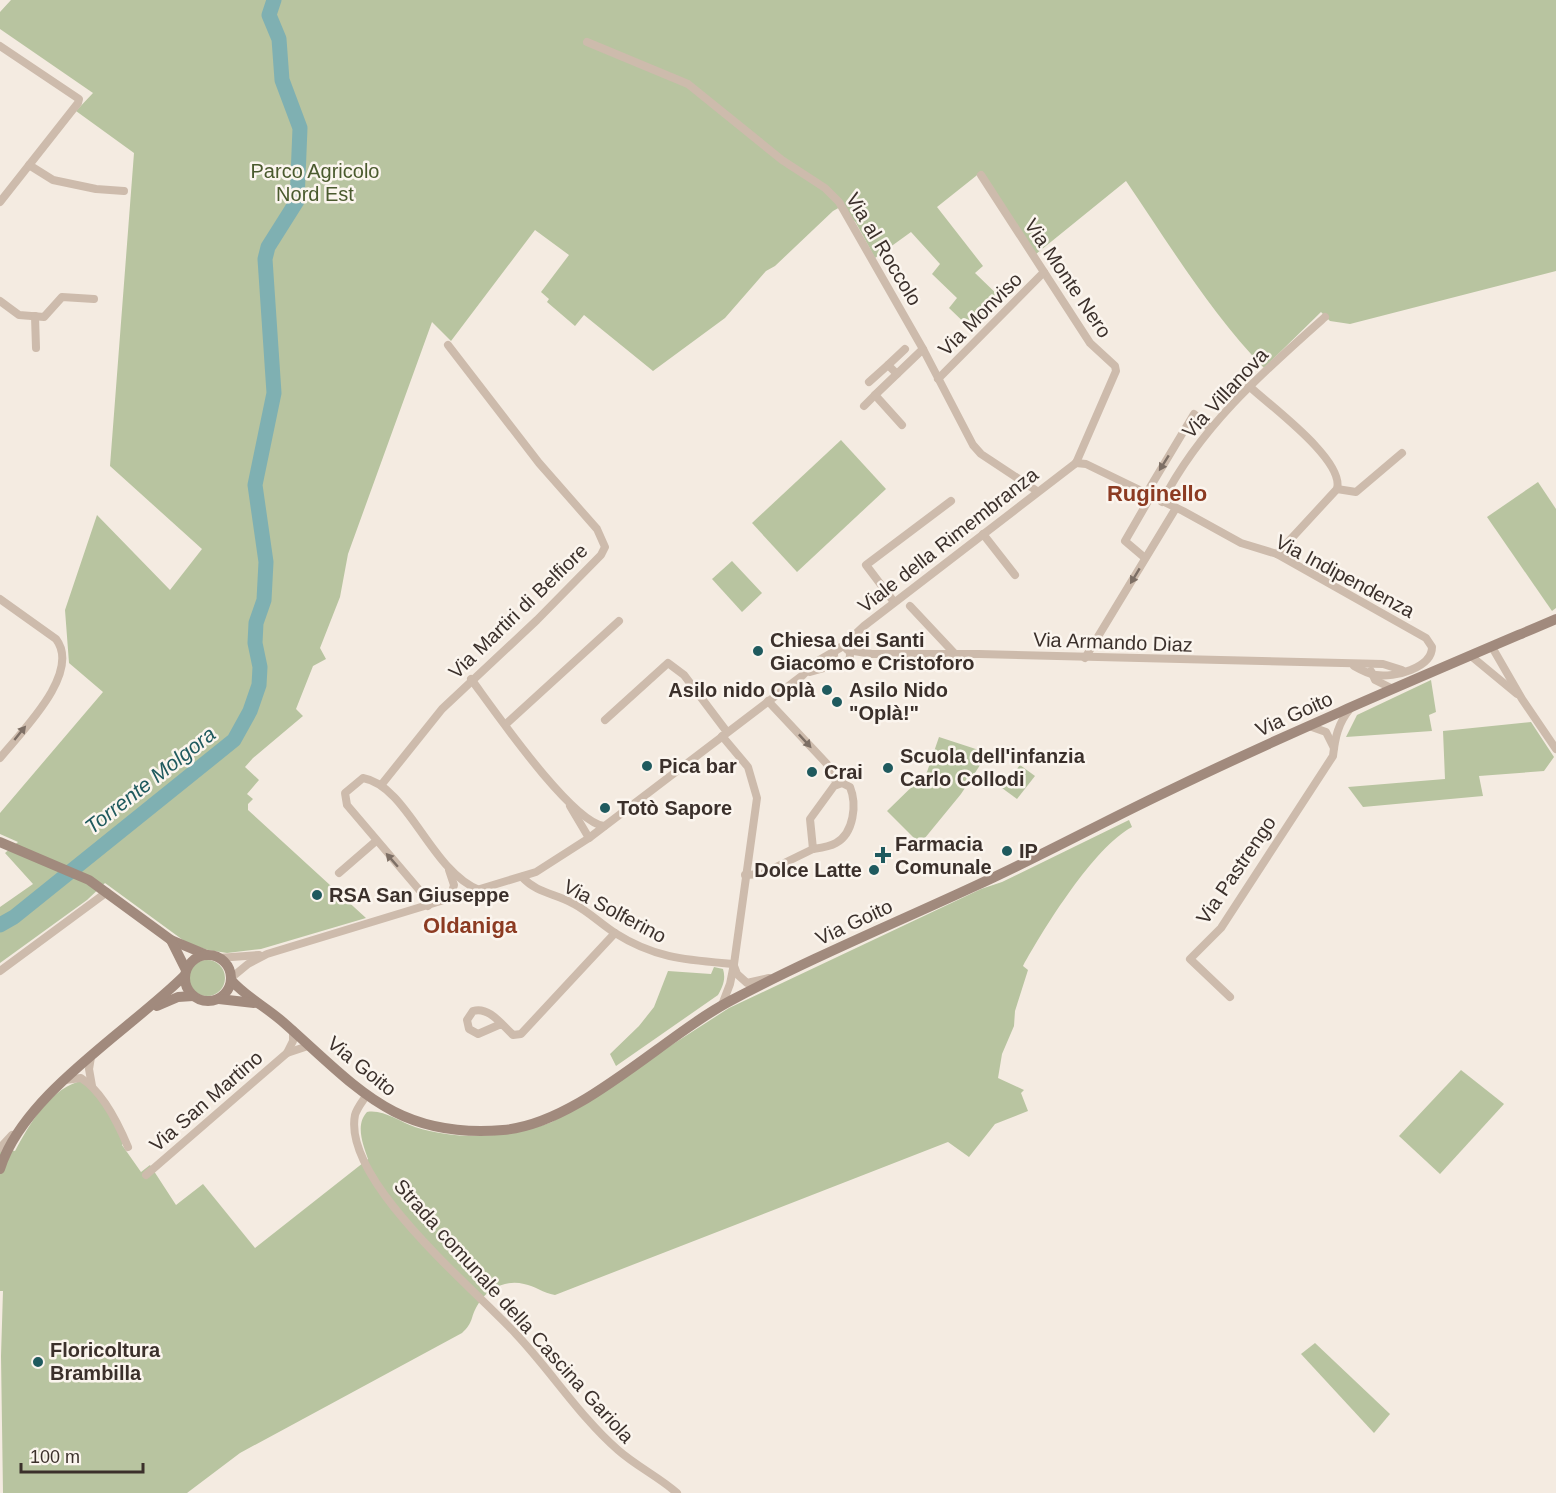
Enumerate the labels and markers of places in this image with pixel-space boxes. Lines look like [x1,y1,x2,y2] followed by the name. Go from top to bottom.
[770,629,974,674] place label: Chiesa dei Santi Giacomo e Cristoforo
[751,644,765,658] marker: Chiesa dei Santi Giacomo e Cristoforo
[668,679,816,701] place label: Asilo nido Oplà
[849,679,948,724] place label: Asilo Nido "Oplà!"
[820,683,834,697] marker: Asilo nido Oplà
[830,695,844,709] marker: Asilo Nido "Oplà!"
[900,745,1086,790] place label: Scuola dell'infanzia Carlo Collodi
[659,755,737,777] place label: Pica bar
[640,759,654,773] marker: Pica bar
[824,761,863,783] place label: Crai
[881,761,895,775] marker: Scuola dell'infanzia Carlo Collodi
[805,765,819,779] marker: Crai
[617,797,732,819] place label: Totò Sapore
[598,801,612,815] marker: Totò Sapore
[895,833,992,878] place label: Farmacia Comunale
[1019,840,1038,862] place label: IP
[1000,844,1014,858] marker: IP
[876,848,890,862] marker: Farmacia Comunale
[754,859,862,881] place label: Dolce Latte
[867,863,881,877] marker: Dolce Latte
[329,884,509,906] place label: RSA San Giuseppe
[310,888,324,902] marker: RSA San Giuseppe
[50,1339,161,1384] place label: Floricoltura Brambilla
[31,1355,45,1369] marker: Floricoltura Brambilla

